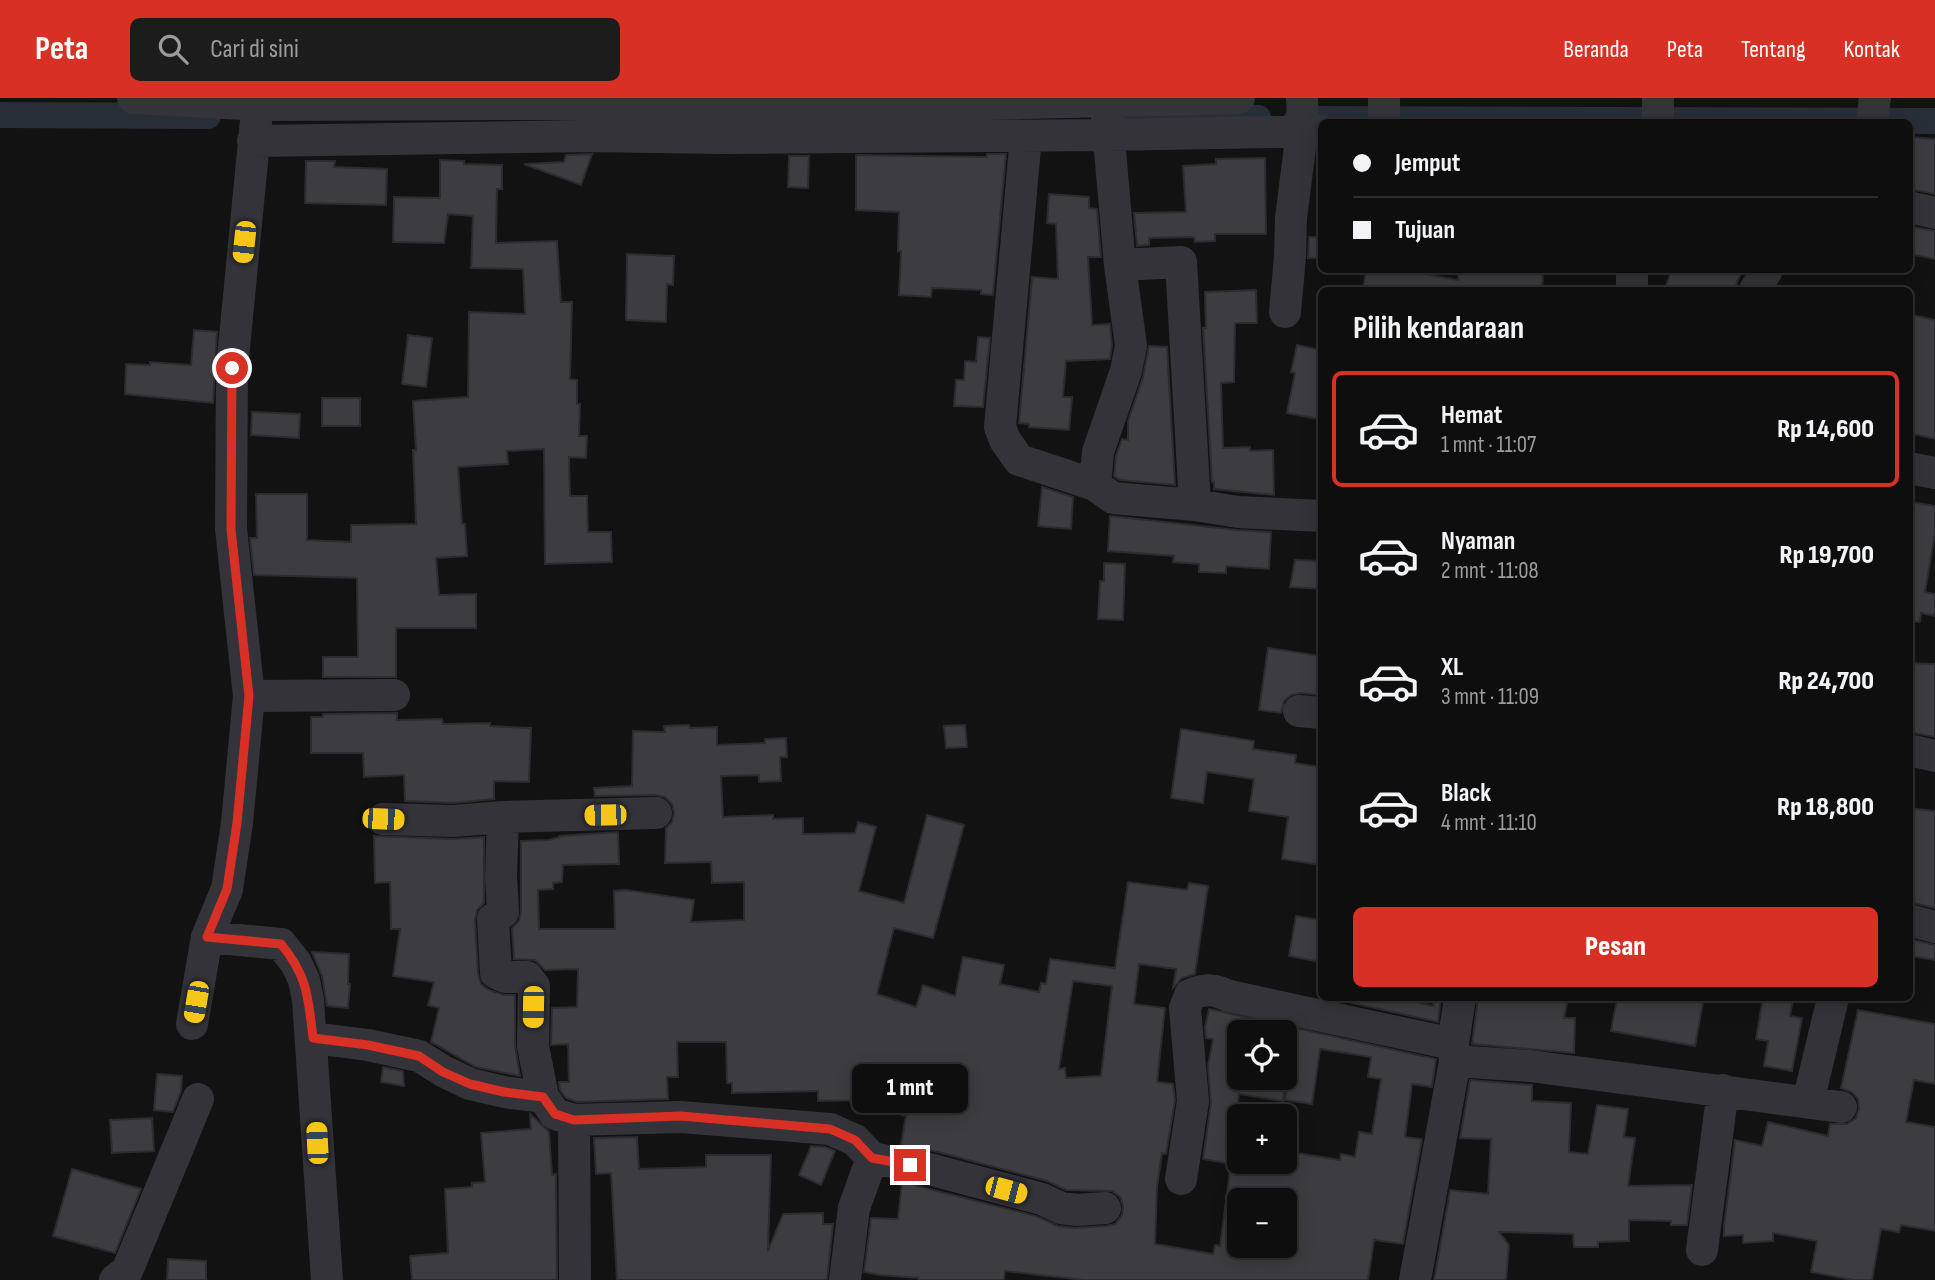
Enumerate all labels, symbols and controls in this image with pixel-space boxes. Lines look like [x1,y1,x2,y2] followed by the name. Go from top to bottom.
[130,18,620,81] search box
[35,29,88,69] text: Peta
[154,30,192,68] icon: search
[210,34,299,65] text: Cari di sini
[1563,35,1629,64] text: Beranda
[1667,35,1703,64] text: Peta
[1741,35,1806,64] text: Tentang
[1844,35,1900,64] text: Kontak
[1395,148,1460,179] text: Jemput
[1395,215,1455,246] text: Tujuan
[232,220,257,264] car
[1353,309,1524,348] text: Pilih kendaraan
[216,352,248,384] route start
[1357,398,1420,461] icon: car
[1441,400,1502,431] text: Hemat
[1777,414,1874,445] text: Rp 14,600
[1441,431,1536,459] text: 1 mnt · 11:07
[1357,524,1420,587] icon: car
[1441,526,1515,557] text: Nyaman
[1780,540,1874,571] text: Rp 19,700
[1441,557,1539,585] text: 2 mnt · 11:08
[1357,650,1420,713] icon: car
[1441,652,1463,683] text: XL
[1778,666,1874,697] text: Rp 24,700
[1441,683,1539,711] text: 3 mnt · 11:09
[1357,776,1420,839] icon: car
[1441,778,1491,809] text: Black
[1777,792,1874,823] text: Rp 18,800
[584,804,627,826] car
[362,808,405,830] car
[1441,809,1537,837] text: 4 mnt · 11:10
[1353,907,1878,987] button: Pesan
[183,979,210,1025] car
[523,986,544,1028] car
[1227,1020,1297,1258] map controls
[1227,1020,1297,1090] button: locate
[852,1063,968,1112] callout: 1 mnt
[887,1074,933,1102] text: 1 mnt
[1227,1104,1297,1174] button: +
[306,1121,329,1165] car
[894,1149,926,1181] route end
[983,1174,1030,1206] car
[1227,1188,1297,1258] button: −

